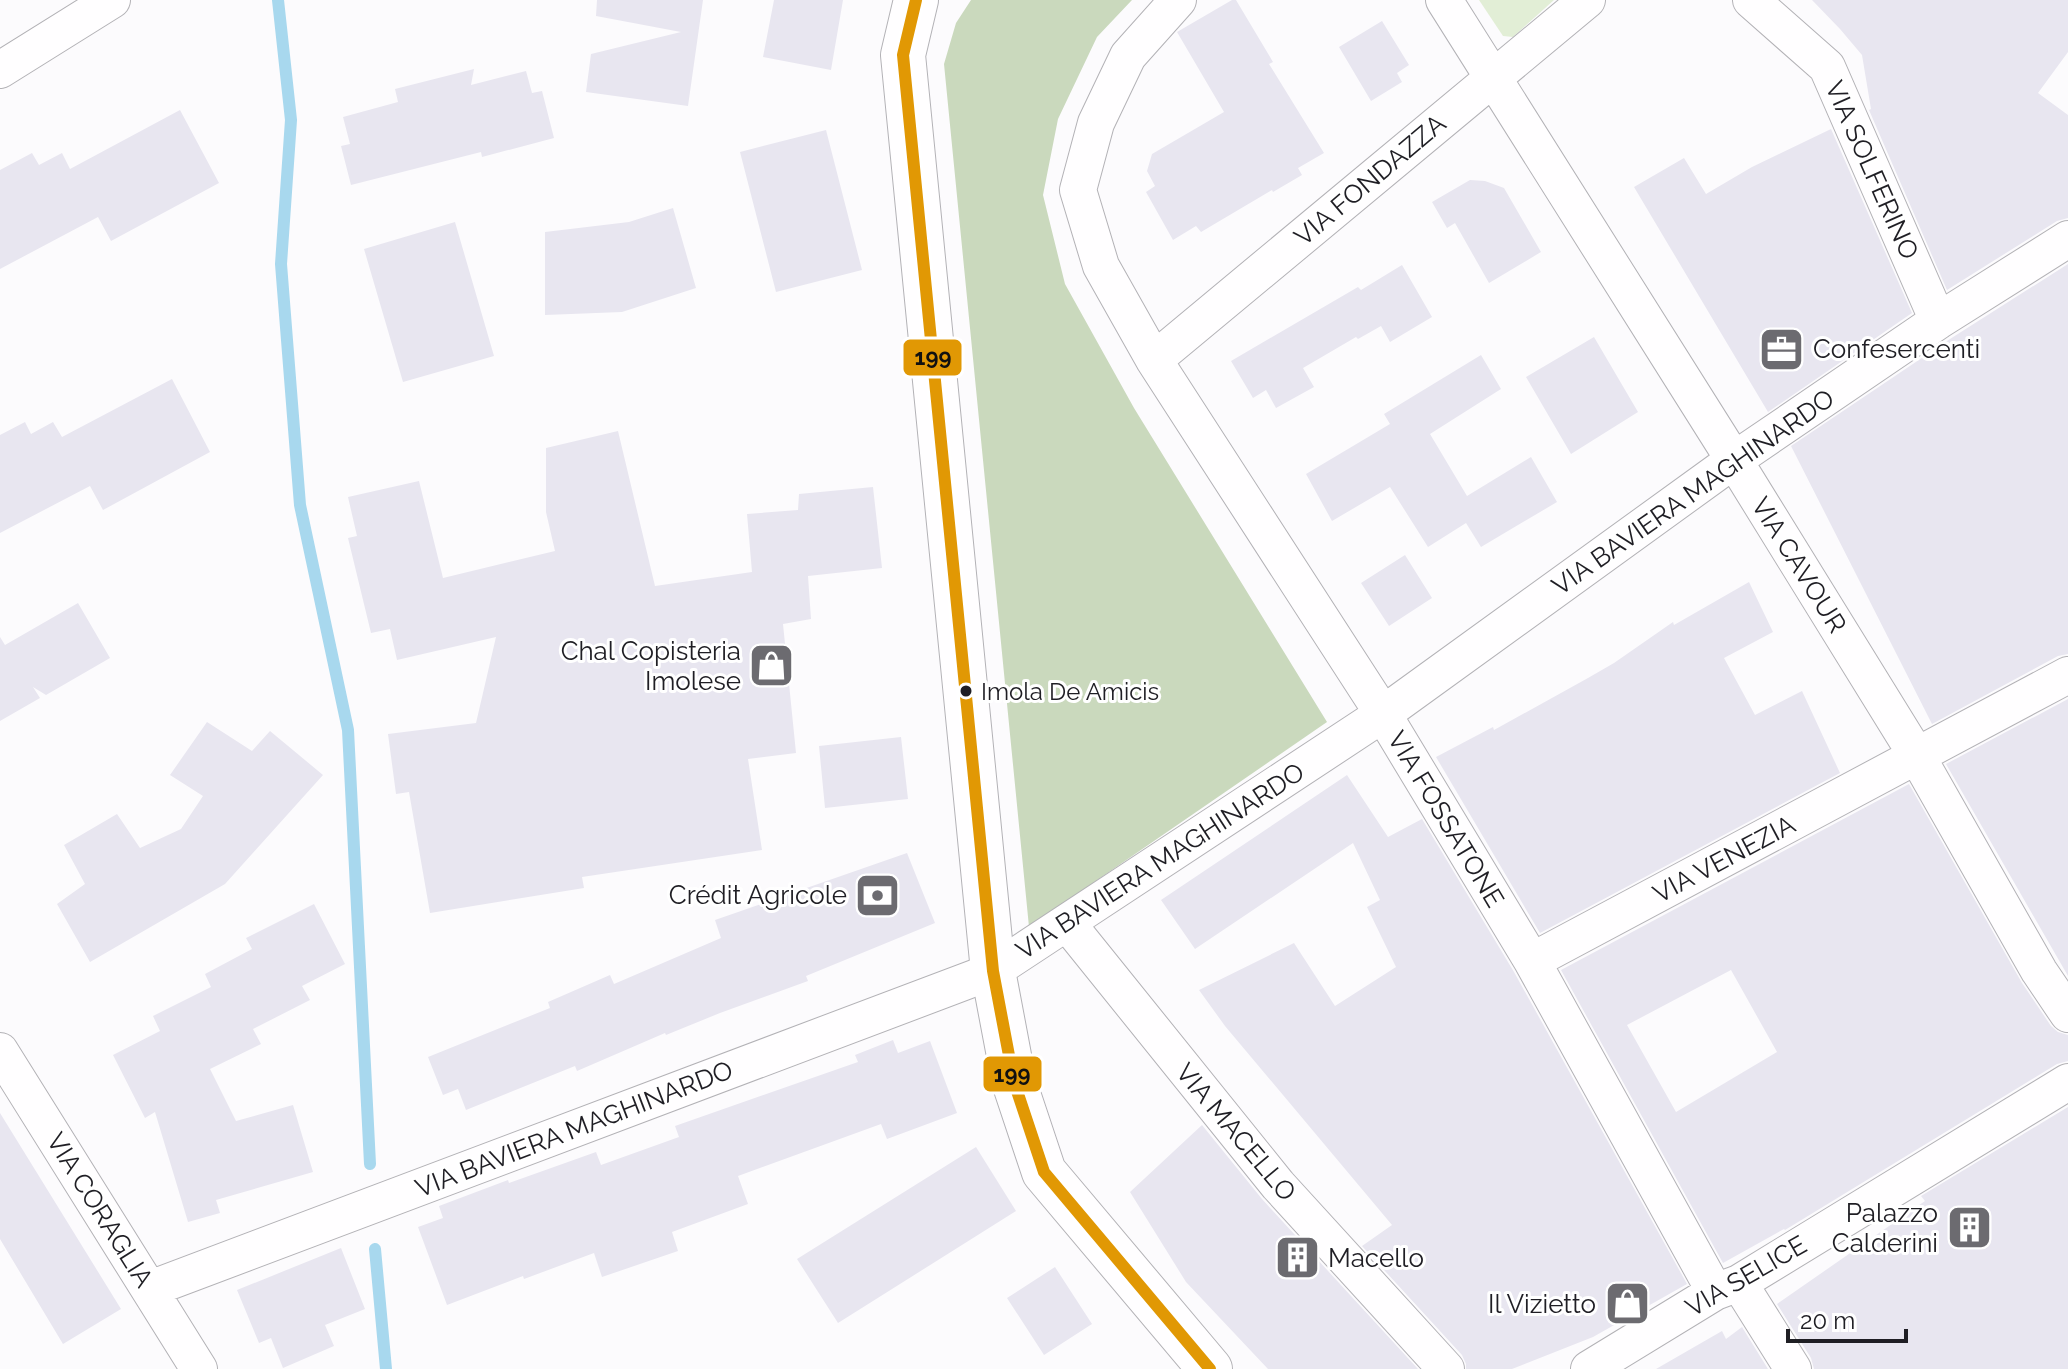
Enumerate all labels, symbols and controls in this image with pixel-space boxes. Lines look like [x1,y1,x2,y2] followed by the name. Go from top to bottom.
[1819,76,1925,264] street label: VIA SOLFERINO
[1288,108,1452,252] street label: VIA FONDAZZA
[1758,325,1806,373] office icon: Confesercenti
[1813,334,1980,364] place label: Confesercenti
[902,338,963,377] line badge: 199
[915,344,951,370] text: 199
[1546,383,1840,601] street label: VIA BAVIERA MAGHINARDO
[1745,492,1853,638] street label: VIA CAVOUR
[561,636,741,696] place label: Chal Copisteria Imolese
[748,642,796,690] shop icon: Chal Copisteria Imolese
[981,677,1159,706] place label: Imola De Amicis
[958,683,974,699] marker: Imola De Amicis
[1382,726,1510,912] street label: VIA FOSSATONE
[1010,757,1310,965] street label: VIA BAVIERA MAGHINARDO
[1648,809,1800,909] street label: VIA VENEZIA
[854,871,902,919] bank icon: Crédit Agricole
[669,880,847,910] place label: Crédit Agricole
[411,1055,737,1203] street label: VIA BAVIERA MAGHINARDO
[982,1055,1043,1093] line badge: 199
[1170,1057,1302,1207] street label: VIA MACELLO
[994,1061,1030,1087] text: 199
[41,1127,160,1293] street label: VIA CORAGLIA
[1832,1198,1938,1258] place label: Palazzo Calderini
[1945,1204,1993,1252] building icon: Palazzo Calderini
[1680,1229,1812,1323] street label: VIA SELICE
[1273,1234,1321,1282] building icon: Macello
[1328,1243,1424,1273] place label: Macello
[1603,1280,1651,1328] shop icon: Il Vizietto
[1488,1289,1596,1319] place label: Il Vizietto
[1788,1293,1906,1343] scale bar
[1800,1306,1855,1335] text: 20 m

